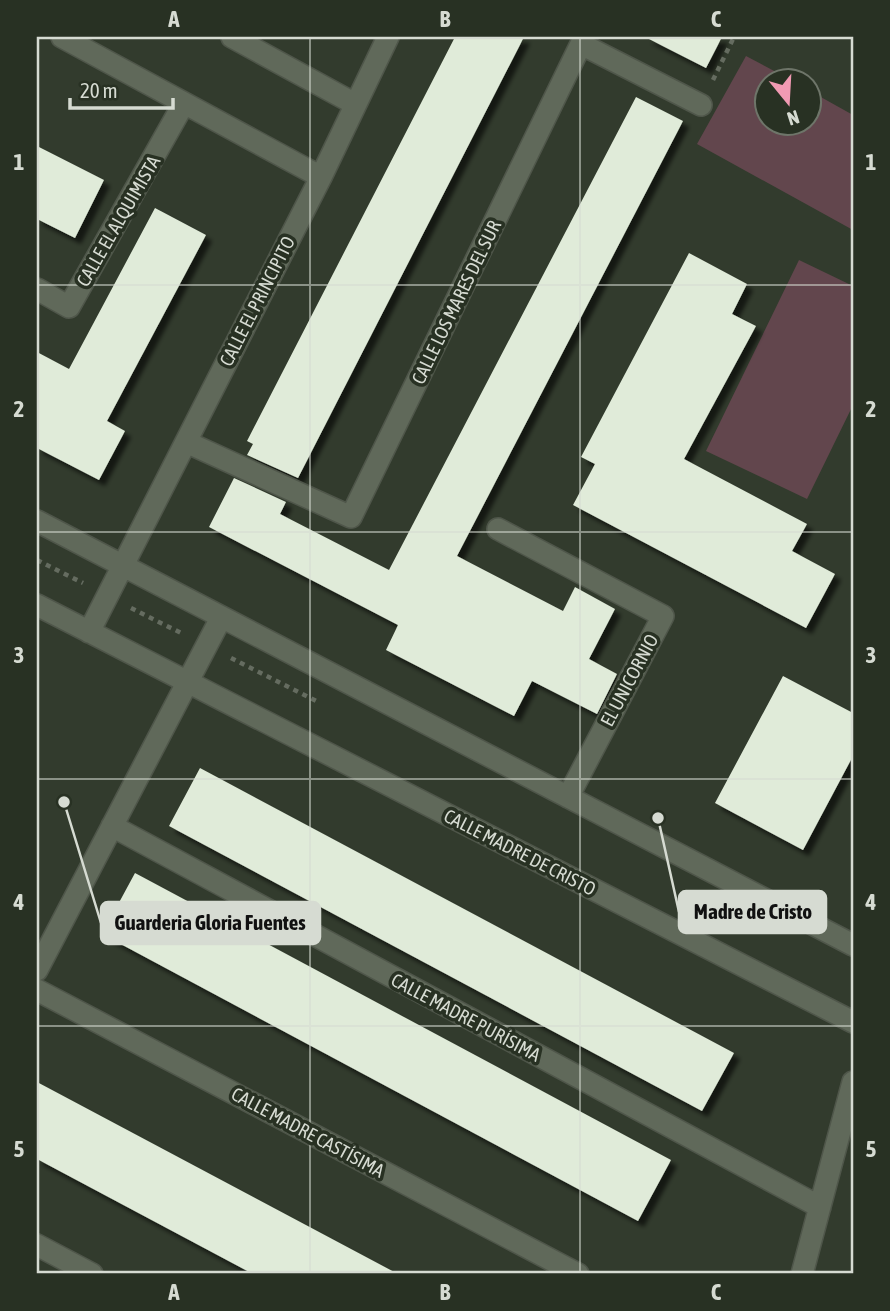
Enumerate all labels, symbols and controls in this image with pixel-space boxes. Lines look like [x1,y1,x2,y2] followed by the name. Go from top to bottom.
[167,6,180,32] text: A
[440,6,451,32] text: B
[711,6,722,32] text: C
[70,66,173,110] scale bar
[754,66,824,136] north arrow
[80,78,118,102] text: 20 m
[785,106,802,130] text: N
[14,149,25,175] text: 1
[866,149,877,175] text: 1
[72,151,165,290] street label: CALLE EL ALQUIMISTA
[407,216,505,387] street label: CALLE LOS MARES DEL SUR
[215,232,299,370] street label: CALLE EL PRINCIPITO
[14,396,24,422] text: 2
[866,396,876,422] text: 2
[596,630,662,730] street label: EL UNICORNIO
[14,642,24,668] text: 3
[866,642,876,668] text: 3
[440,804,600,900] street label: CALLE MADRE DE CRISTO
[13,889,25,915] text: 4
[865,889,877,915] text: 4
[679,891,826,933] callout: Madre de Cristo
[694,899,812,923] text: Madre de Cristo
[101,902,320,944] callout: Guarderia Gloria Fuentes
[114,910,306,934] text: Guarderia Gloria Fuentes
[388,968,545,1066] street label: CALLE MADRE PURÍSIMA
[228,1082,389,1182] street label: CALLE MADRE CASTÍSIMA
[14,1136,25,1162] text: 5
[866,1136,877,1162] text: 5
[167,1279,180,1305] text: A
[440,1279,451,1305] text: B
[711,1279,722,1305] text: C

